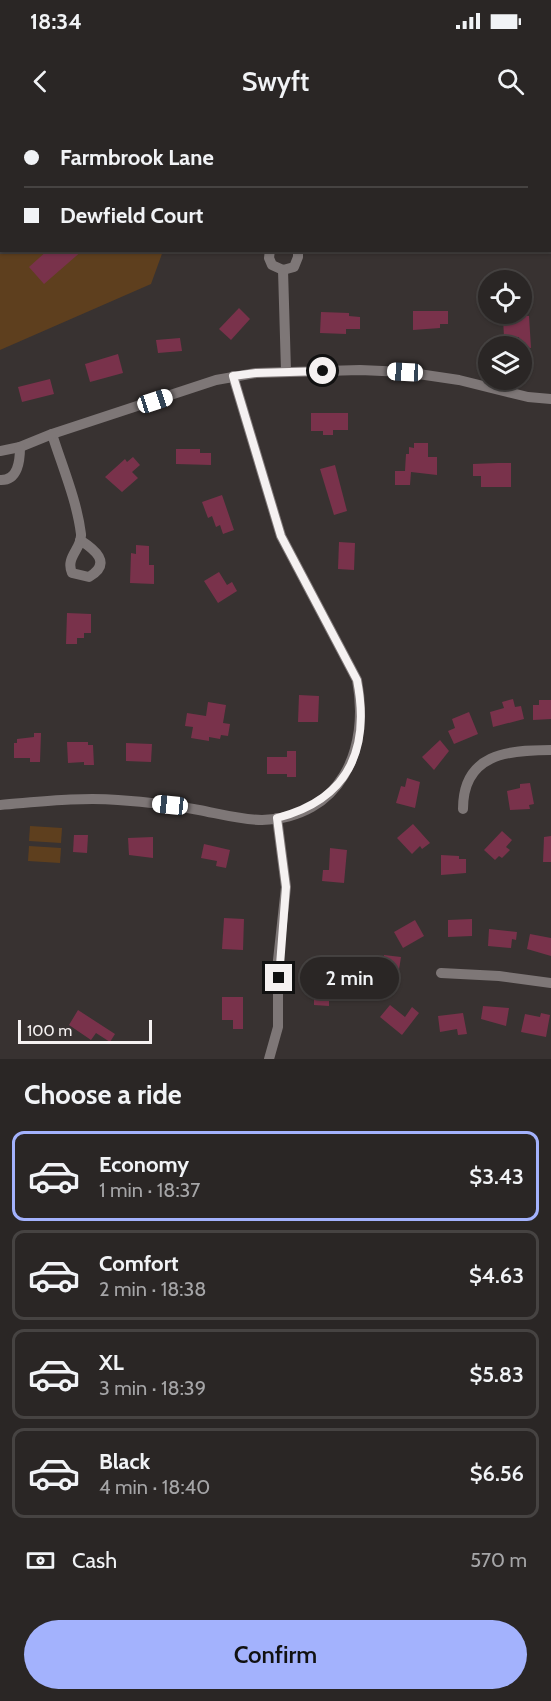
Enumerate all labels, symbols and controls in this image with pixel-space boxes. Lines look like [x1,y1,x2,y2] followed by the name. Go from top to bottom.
[30,8,82,35] text: 18:34
[24,65,57,98] icon: back
[242,65,309,98] text: Swyft
[494,65,527,98] icon: search
[60,144,214,171] text: Farmbrook Lane
[60,202,203,229] text: Dewfield Court
[478,270,532,390] map controls
[478,270,532,324] button: locate
[478,336,532,390] button: layers
[309,357,336,384] route start
[387,362,423,382] car
[135,387,175,415] car
[151,794,189,816] car
[300,957,399,999] callout: 2 min
[265,964,292,991] route end
[325,966,374,990] text: 2 min
[18,1017,152,1044] scale bar
[27,1021,72,1040] text: 100 m
[24,1078,182,1111] text: Choose a ride
[27,1149,81,1203] icon: car
[99,1151,189,1178] text: Economy
[469,1163,524,1190] text: $3.43
[99,1178,200,1202] text: 1 min · 18:37
[27,1248,81,1302] icon: car
[99,1250,178,1277] text: Comfort
[469,1262,524,1289] text: $4.63
[99,1277,206,1301] text: 2 min · 18:38
[27,1347,81,1401] icon: car
[99,1349,124,1376] text: XL
[469,1361,524,1388] text: $5.83
[99,1376,206,1400] text: 3 min · 18:39
[27,1446,81,1500] icon: car
[99,1448,150,1475] text: Black
[470,1460,524,1487] text: $6.56
[99,1475,210,1499] text: 4 min · 18:40
[24,1544,57,1577] icon: cash
[72,1547,117,1574] text: Cash
[470,1548,527,1572] text: 570 m
[24,1620,527,1689] button: Confirm

